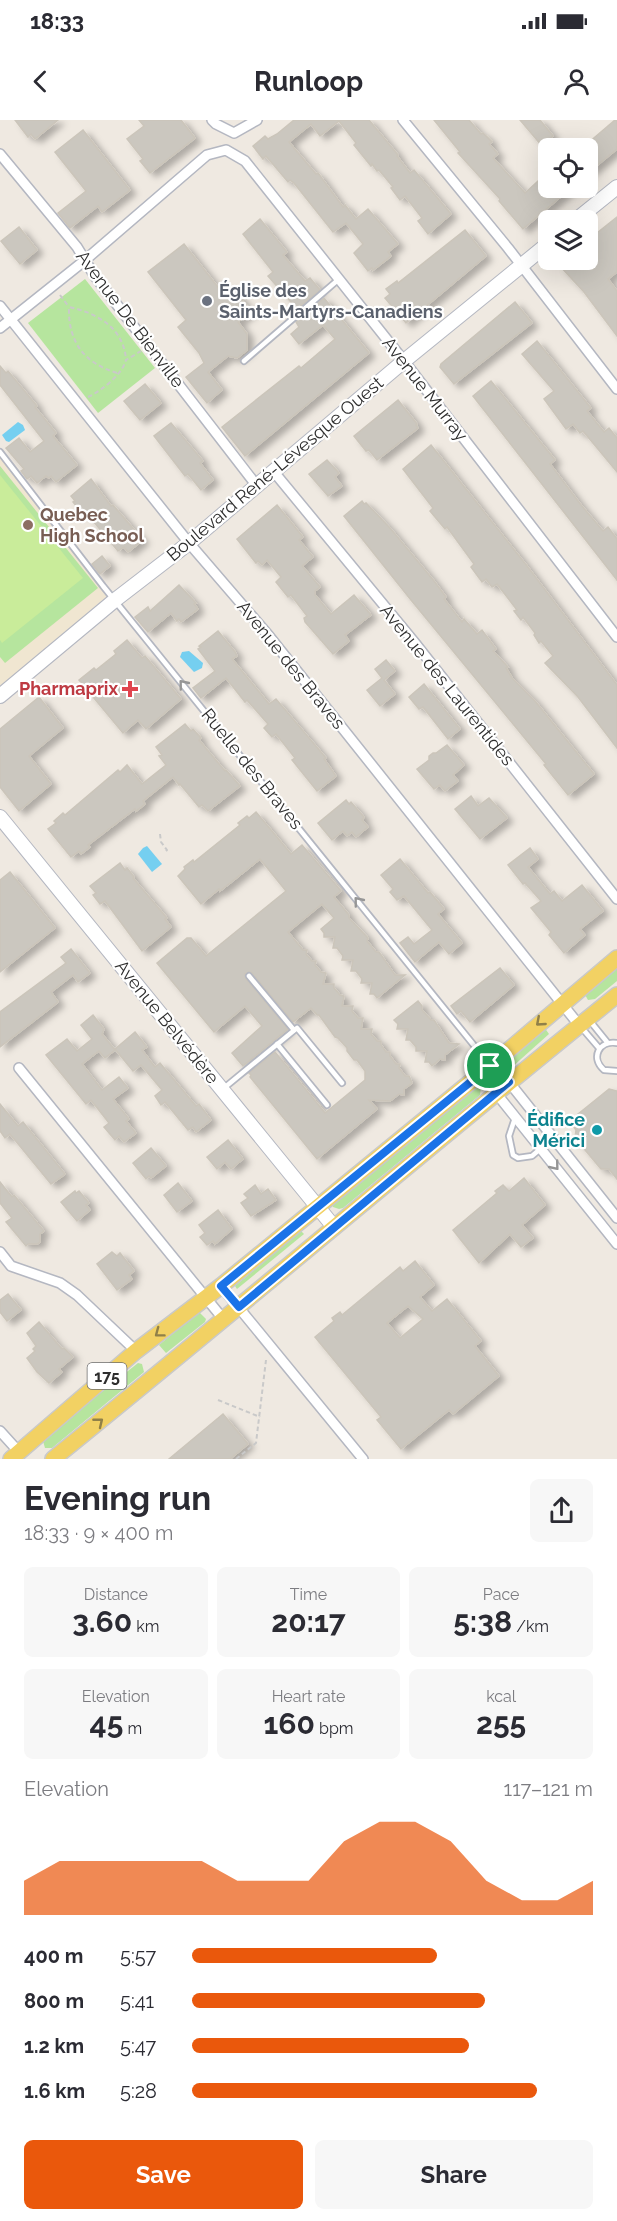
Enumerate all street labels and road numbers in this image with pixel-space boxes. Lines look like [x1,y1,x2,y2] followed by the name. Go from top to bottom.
[72,246,189,392] street label: Avenue De Bienville
[378,333,473,445] street label: Avenue Murray
[162,372,387,565] street label: Boulevard René-Lévesque Ouest
[233,596,350,733] street label: Avenue des Braves
[376,600,519,770] street label: Avenue des Laurentides
[197,704,308,833] street label: Ruelle des Braves
[111,956,224,1088] street label: Avenue Belvédère
[88,1363,126,1389] road number: 175

